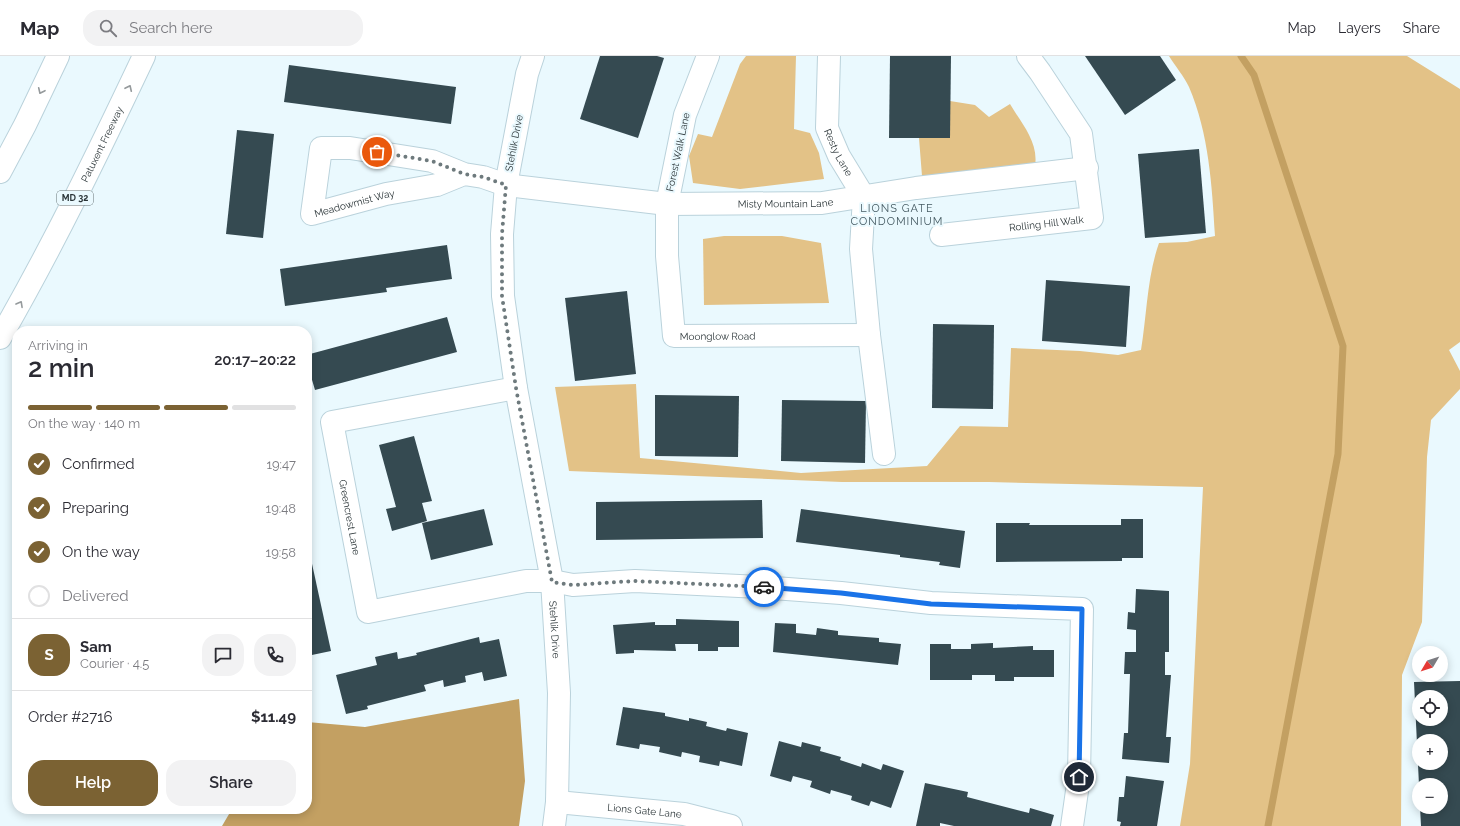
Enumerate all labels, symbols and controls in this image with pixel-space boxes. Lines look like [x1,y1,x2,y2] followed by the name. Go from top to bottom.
[83,10,363,46] search box
[20,17,59,39] text: Map
[97,17,119,39] icon: search
[129,19,213,37] text: Search here
[1288,20,1316,36] text: Map
[1338,20,1381,36] text: Layers
[1403,20,1440,36] text: Share
[124,85,132,92] one-way arrow
[38,87,46,95] one-way arrow
[79,104,125,184] street label: Patuxent Freeway
[664,112,692,192] street label: Forest Walk Lane
[503,114,525,172] street label: Stehlik Drive
[822,127,855,178] street label: Resty Lane
[360,135,394,169] pin
[366,141,388,163] icon: bag
[313,187,396,219] street label: Meadowmist Way
[57,191,93,205] road number: MD 32
[738,196,834,209] street label: Misty Mountain Lane
[851,202,943,228] district label: LIONS GATE CONDOMINIUM
[1008,213,1085,233] street label: Rolling Hill Walk
[15,301,22,308] one-way arrow
[680,330,755,341] street label: Moonglow Road
[28,338,88,353] text: Arriving in
[214,351,296,369] text: 20:17–20:22
[28,353,95,383] text: 2 min
[28,416,140,431] text: On the way · 140 m
[28,453,50,475] icon: check
[62,455,135,473] text: Confirmed
[266,457,296,472] text: 19:47
[337,479,363,556] street label: Greencrest Lane
[28,497,50,519] icon: check
[62,499,129,517] text: Preparing
[266,501,296,516] text: 19:48
[28,541,50,563] icon: check
[62,543,140,561] text: On the way
[266,545,296,560] text: 19:58
[744,567,784,607] courier
[753,576,775,598] icon: car
[62,587,129,605] text: Delivered
[548,600,562,659] street label: Stehlik Drive
[202,634,244,676] button: chat
[254,634,296,676] button: phone
[80,638,112,656] text: Sam
[44,646,54,664] text: S
[1412,646,1448,682] north arrow
[1412,646,1448,814] map controls
[80,656,149,671] text: Courier · 4.5
[1412,690,1448,726] button: locate
[28,708,113,726] text: Order #2716
[251,708,296,726] text: $11.49
[1412,734,1448,770] button: +
[28,760,158,806] button: Help
[166,760,296,806] button: Share
[1062,760,1096,794] pin
[1068,766,1090,788] icon: home
[1412,778,1448,814] button: −
[607,801,682,819] street label: Lions Gate Lane

